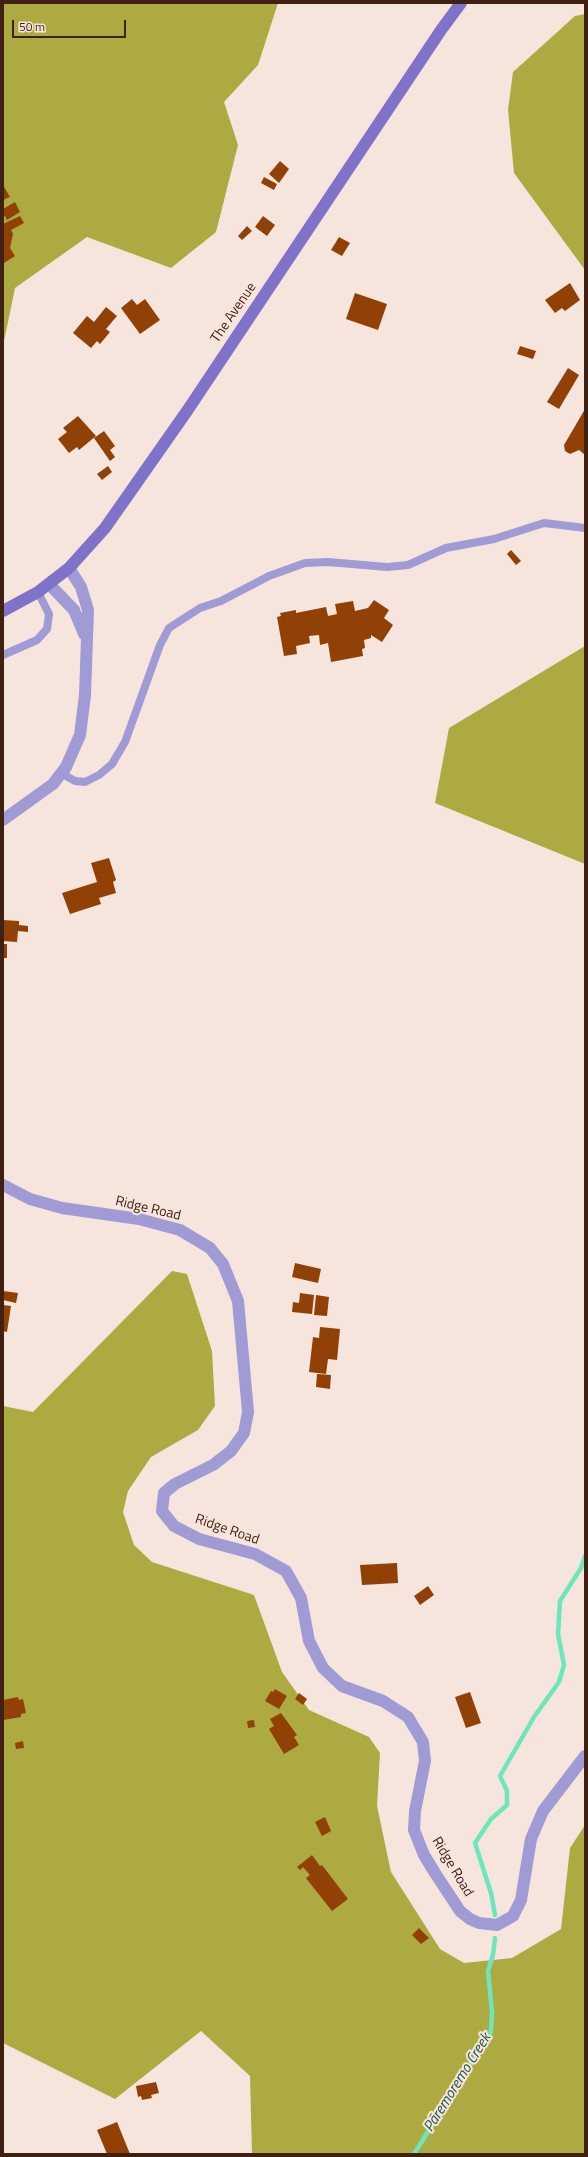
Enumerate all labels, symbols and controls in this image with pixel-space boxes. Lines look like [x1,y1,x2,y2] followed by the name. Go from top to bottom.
[14,12,128,38] scale bar
[19,17,45,36] text: 50 m
[208,280,260,346] street label: The Avenue
[114,1193,182,1225] street label: Ridge Road
[193,1511,261,1549] street label: Ridge Road
[428,1834,476,1900] street label: Ridge Road
[421,2030,495,2136] water label: Pāremoremo Creek

